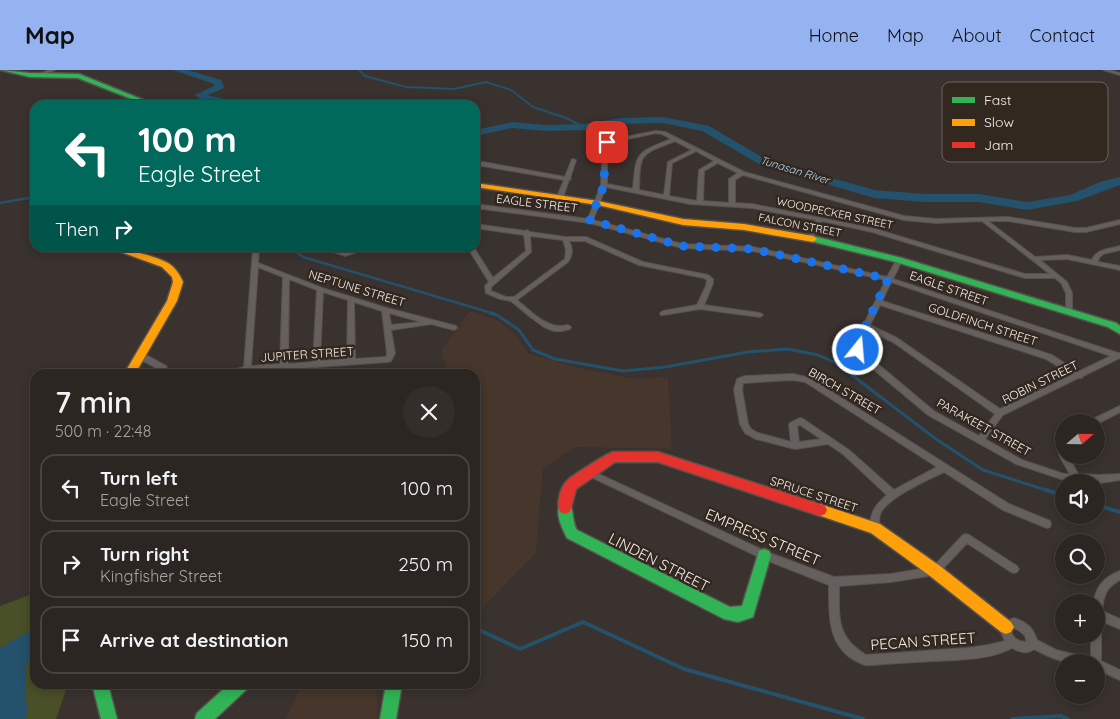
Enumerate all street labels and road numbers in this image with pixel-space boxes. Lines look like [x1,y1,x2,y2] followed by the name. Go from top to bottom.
[495,191,579,215] street label: EAGLE STREET
[775,194,895,232] street label: WOODPECKER STREET
[757,210,843,240] street label: FALCON STREET
[307,266,407,310] street label: NEPTUNE STREET
[908,268,990,308] street label: EAGLE STREET
[927,299,1039,349] street label: GOLDFINCH STREET
[260,343,354,365] street label: JUPITER STREET
[999,357,1081,407] street label: ROBIN STREET
[806,364,884,418] street label: BIRCH STREET
[934,395,1034,459] street label: PARAKEET STREET
[768,473,860,515] street label: SPRUCE STREET
[703,504,823,570] street label: EMPRESS STREET
[605,528,713,596] street label: LINDEN STREET
[870,628,976,654] street label: PECAN STREET

